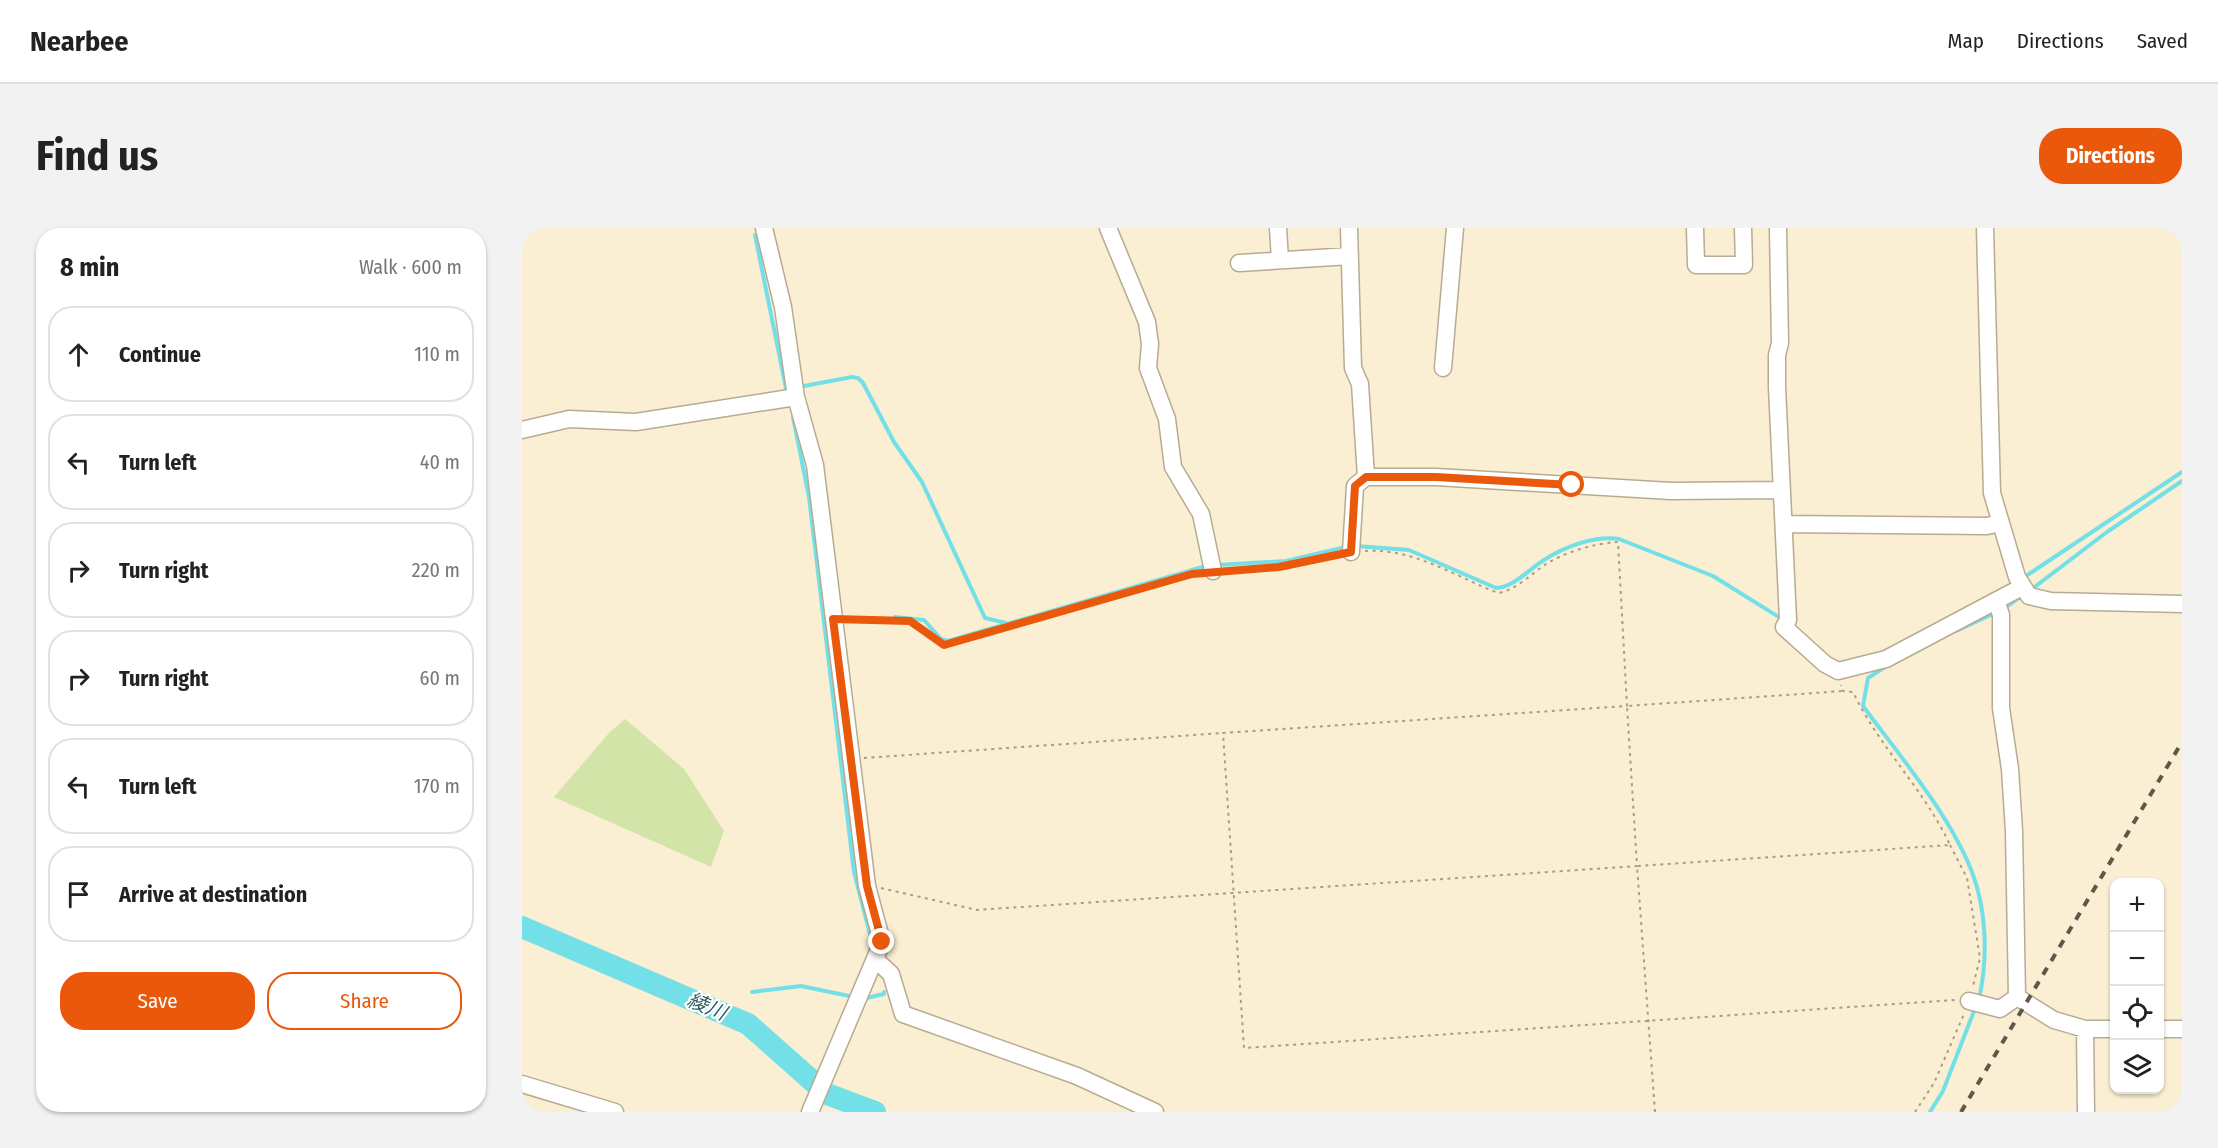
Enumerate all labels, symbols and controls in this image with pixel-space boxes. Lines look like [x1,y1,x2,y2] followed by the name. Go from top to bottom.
[30,25,129,58] text: Nearbee
[1947,28,1984,54] text: Map
[2017,28,2104,54] text: Directions
[2137,28,2188,54] text: Saved
[2039,128,2182,184] button: Directions
[36,131,158,181] text: Find us
[60,252,119,283] text: 8 min
[359,255,462,279] text: Walk · 600 m
[62,338,95,371] icon: ahead
[119,341,201,368] text: Continue
[414,342,460,366] text: 110 m
[62,446,95,479] icon: left
[119,449,197,476] text: Turn left
[420,450,460,474] text: 40 m
[1558,471,1584,497] route start
[62,554,95,587] icon: right
[119,557,208,584] text: Turn right
[412,558,460,582] text: 220 m
[62,662,95,695] icon: right
[119,665,208,692] text: Turn right
[420,666,460,690] text: 60 m
[62,770,95,803] icon: left
[119,773,197,800] text: Turn left
[414,774,460,798] text: 170 m
[62,878,95,911] icon: arrive
[2110,878,2164,1094] map controls
[2110,878,2164,932] button: +
[119,881,307,908] text: Arrive at destination
[868,928,894,954] route end
[2110,932,2164,986] button: −
[60,972,255,1030] button: Save
[267,972,462,1030] button: Share
[2110,986,2164,1040] button: locate
[684,987,732,1026] water label: 綾川
[2110,1040,2164,1094] button: layers

